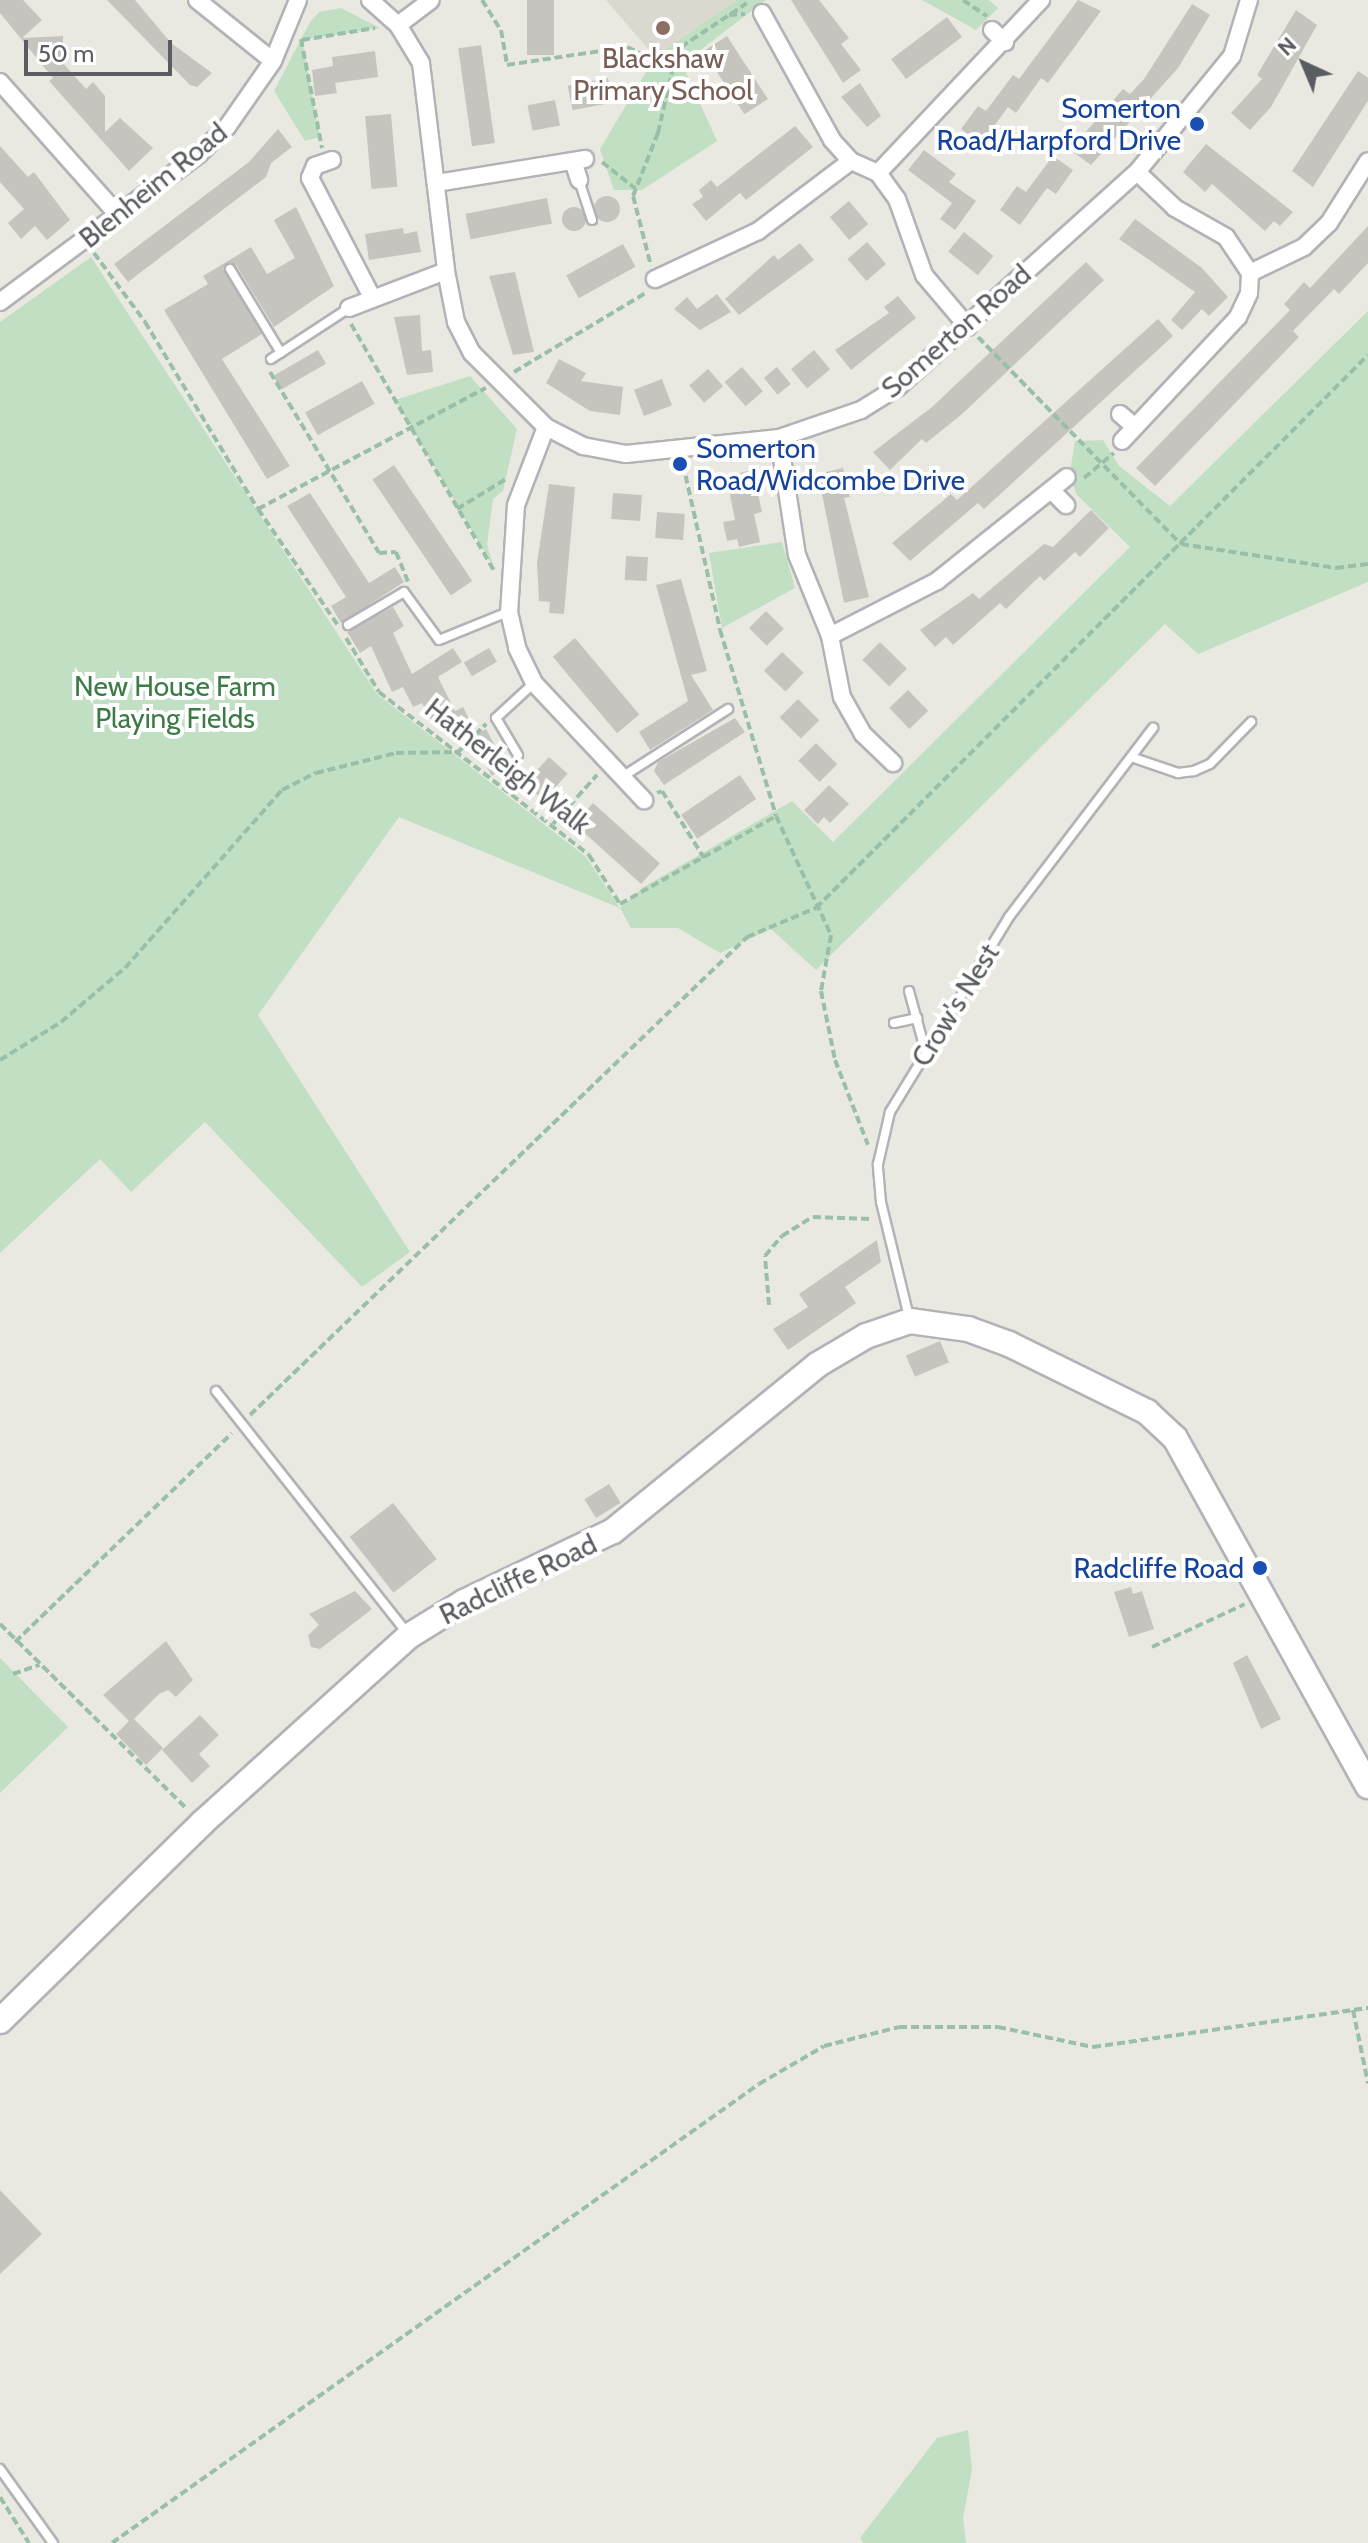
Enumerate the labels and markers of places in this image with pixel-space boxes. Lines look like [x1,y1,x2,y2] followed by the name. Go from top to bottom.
[654,19,672,37] marker: Blackshaw Primary School
[573,41,753,107] place label: Blackshaw Primary School
[936,91,1181,157] place label: Somerton Road/Harpford Drive
[1188,115,1206,133] marker: Somerton Road/Harpford Drive
[696,431,965,497] place label: Somerton Road/Widcombe Drive
[671,455,689,473] marker: Somerton Road/Widcombe Drive
[1073,1551,1244,1585] place label: Radcliffe Road
[1251,1559,1269,1577] marker: Radcliffe Road

